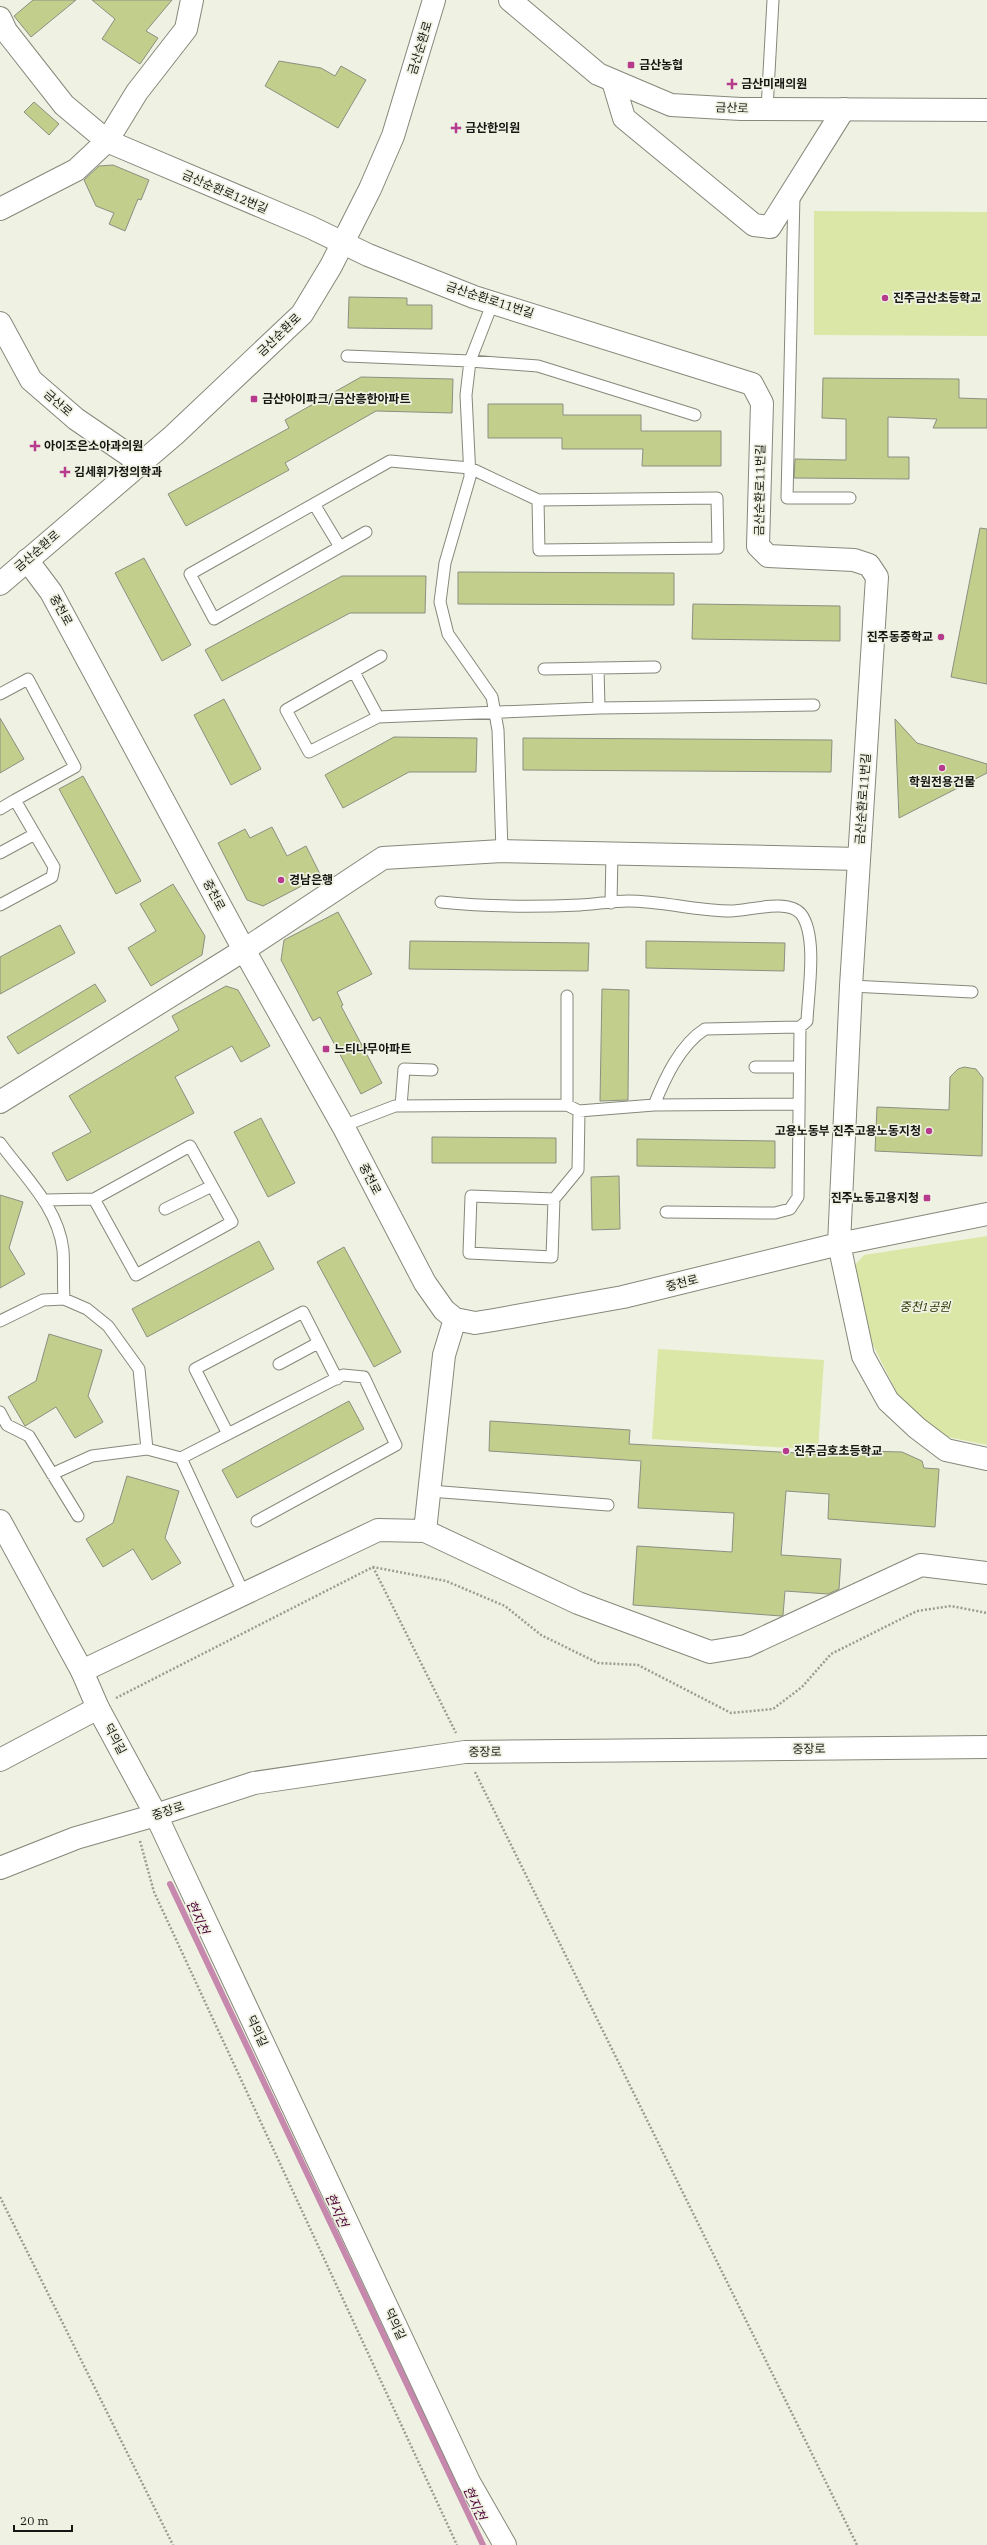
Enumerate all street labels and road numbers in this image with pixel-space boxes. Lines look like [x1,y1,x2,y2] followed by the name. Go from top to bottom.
[404,19,435,76] street label: 금산순환로
[715,99,749,116] street label: 금산로
[180,167,270,216] street label: 금산순환로12번길
[444,278,536,321] street label: 금산순환로11번길
[254,310,304,359] street label: 금산순환로
[41,386,76,419] street label: 금산로
[751,444,768,536] street label: 금산순환로11번길
[11,527,62,574] street label: 금산순환로
[47,592,76,628] street label: 중천로
[852,753,873,845] street label: 금산순환로11번길
[200,877,229,913] street label: 중천로
[356,1161,385,1197] street label: 중천로
[664,1271,700,1294] street label: 중천로
[101,1721,130,1757] street label: 덕의길
[792,1741,826,1756] street label: 중장로
[468,1744,502,1759] street label: 중장로
[150,1798,186,1823] street label: 중장로
[244,2013,271,2049] street label: 덕의길
[382,2306,409,2342] street label: 덕의길

